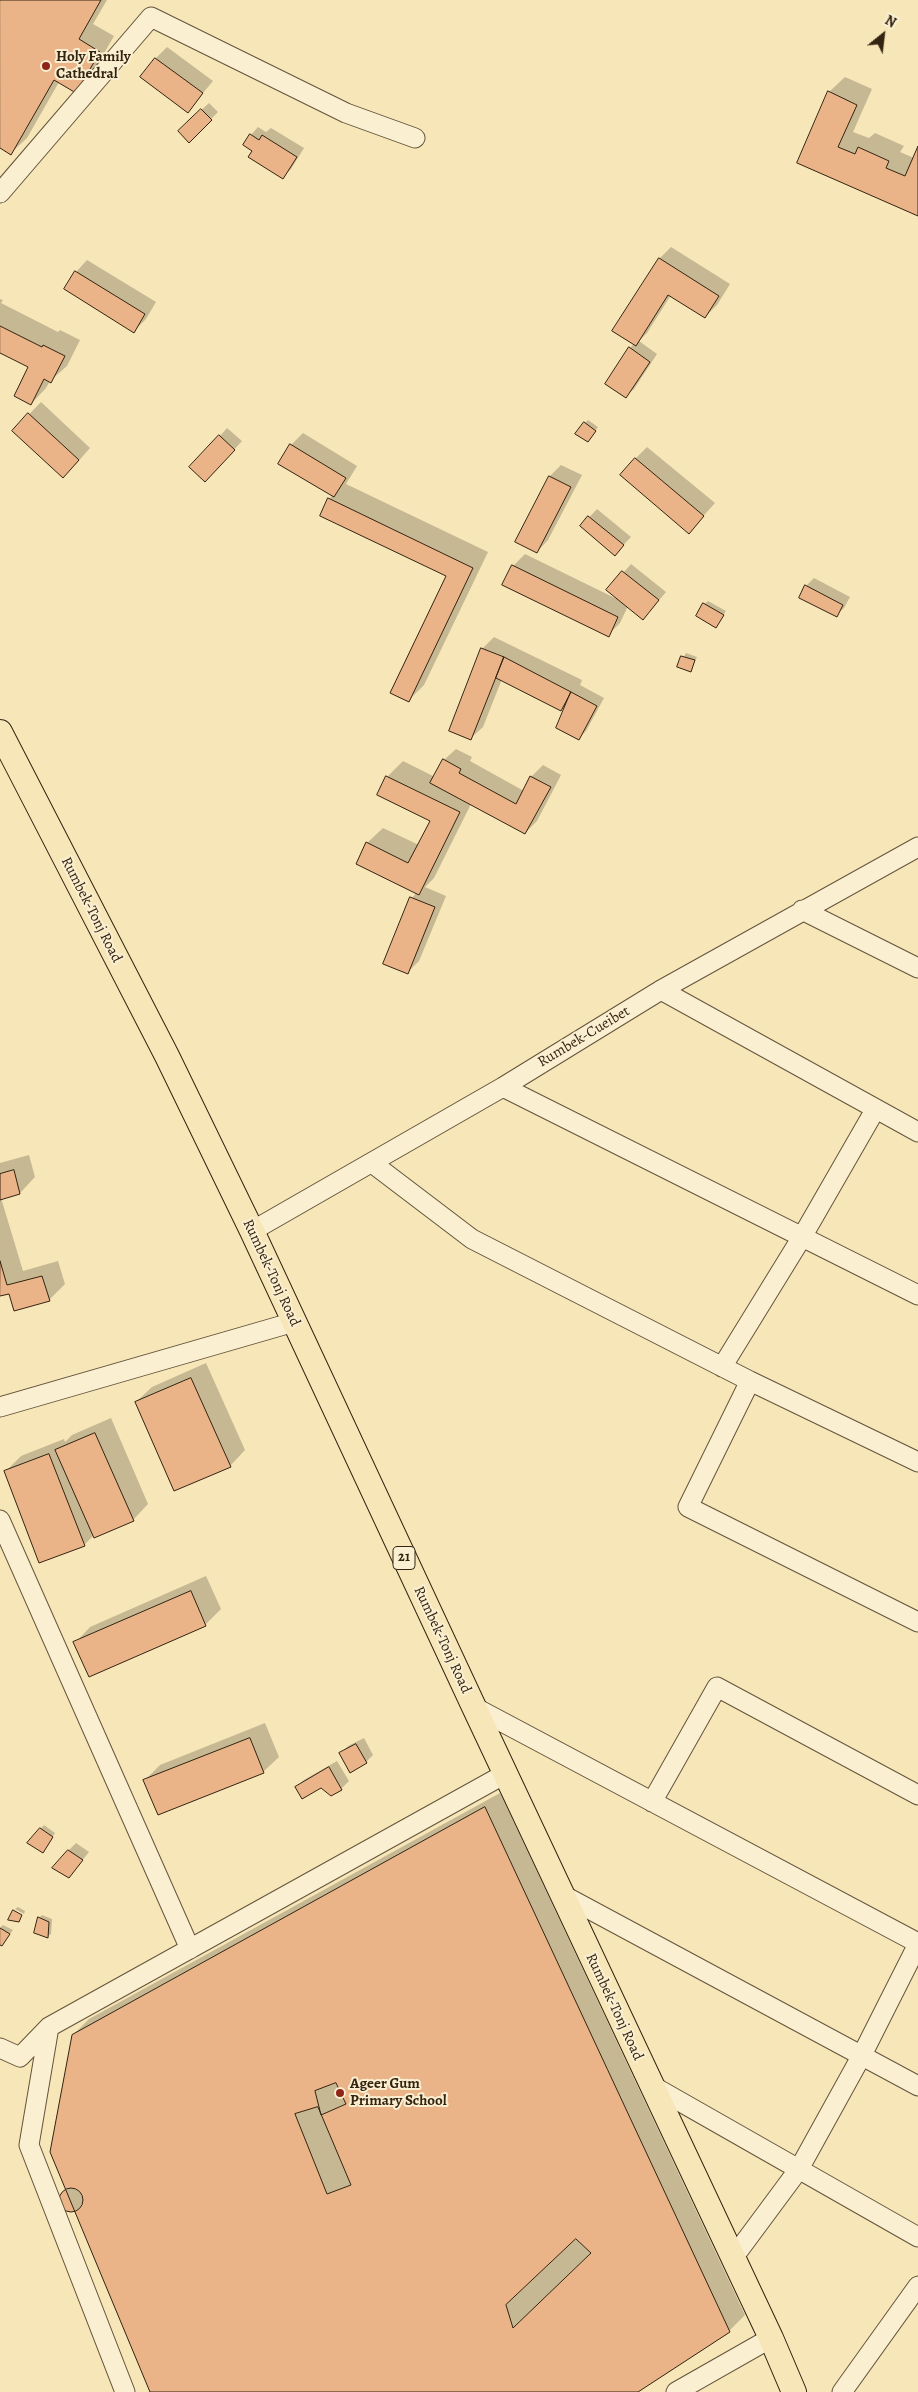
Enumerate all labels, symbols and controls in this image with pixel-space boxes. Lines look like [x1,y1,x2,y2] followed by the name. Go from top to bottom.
[858,10,908,60] north arrow
[881,11,900,32] text: N
[56,48,131,83] place label: Holy Family Cathedral
[40,60,52,72] marker: Holy Family Cathedral
[57,854,125,966] street label: Rumbek-Tonj Road
[535,1002,633,1072] street label: Rumbek-Cueibet
[238,1217,304,1329] street label: Rumbek-Tonj Road
[393,1546,415,1570] road number: 21
[409,1584,475,1696] street label: Rumbek-Tonj Road
[581,1951,647,2063] street label: Rumbek-Tonj Road
[350,2075,447,2110] place label: Ageer Gum Primary School
[334,2087,346,2099] marker: Ageer Gum Primary School

